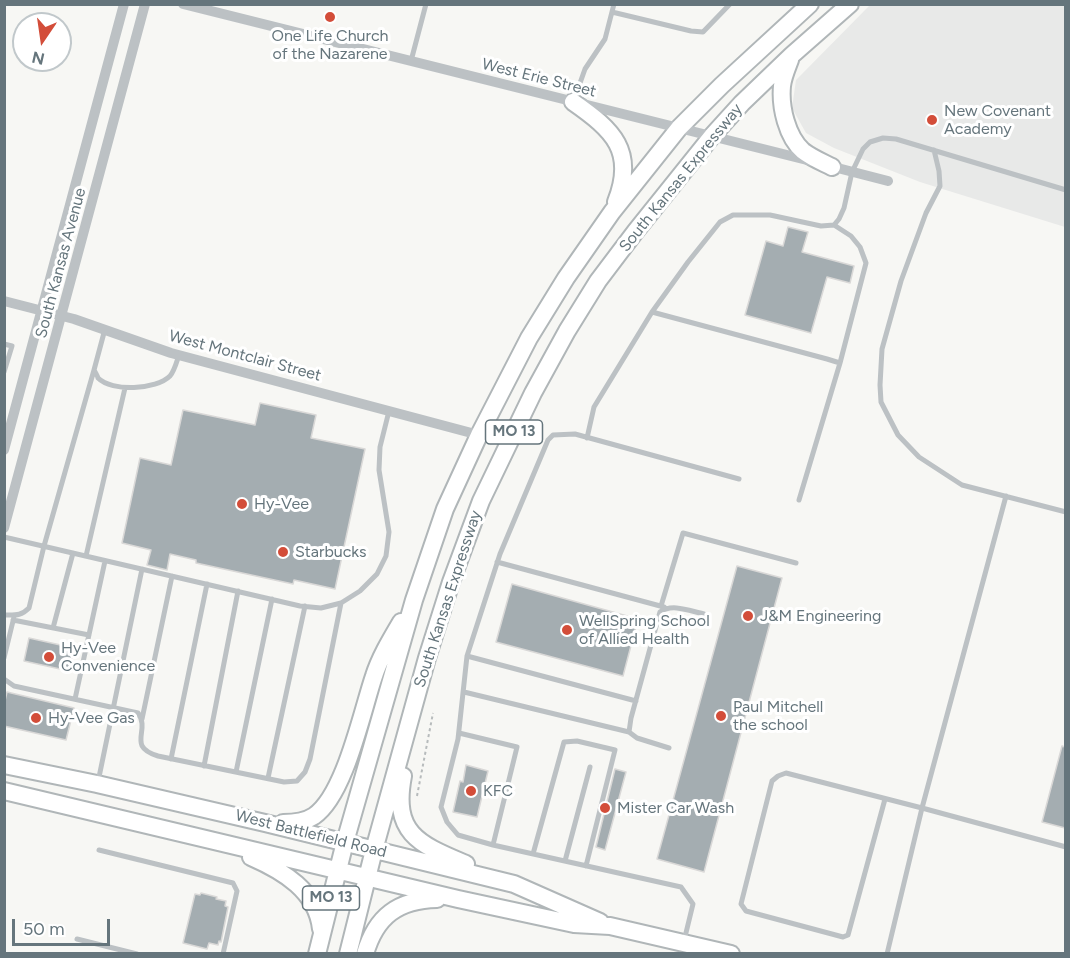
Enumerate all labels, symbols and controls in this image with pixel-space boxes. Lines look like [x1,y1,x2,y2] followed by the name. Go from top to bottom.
[323,10,337,24] marker: One Life Church of the Nazarene
[12,12,72,72] north arrow
[272,26,388,64] place label: One Life Church of the Nazarene
[30,47,46,69] text: N
[480,55,598,101] street label: West Erie Street
[615,100,747,256] street label: South Kansas Expressway
[944,101,1051,139] place label: New Covenant Academy
[925,113,939,127] marker: New Covenant Academy
[32,186,90,340] street label: South Kansas Avenue
[167,326,323,386] street label: West Montclair Street
[486,420,542,444] road number: MO 13
[254,494,309,514] place label: Hy-Vee
[235,497,249,511] marker: Hy-Vee
[410,508,486,690] street label: South Kansas Expressway
[295,542,367,562] place label: Starbucks
[276,545,290,559] marker: Starbucks
[760,606,881,626] place label: J&M Engineering
[741,609,755,623] marker: J&M Engineering
[579,611,710,649] place label: WellSpring School of Allied Health
[560,623,574,637] marker: WellSpring School of Allied Health
[61,638,155,676] place label: Hy-Vee Convenience
[42,650,56,664] marker: Hy-Vee Convenience
[733,697,823,735] place label: Paul Mitchell the school
[48,708,135,728] place label: Hy-Vee Gas
[714,709,728,723] marker: Paul Mitchell the school
[29,711,43,725] marker: Hy-Vee Gas
[483,781,513,801] place label: KFC
[464,784,478,798] marker: KFC
[617,798,734,818] place label: Mister Car Wash
[598,801,612,815] marker: Mister Car Wash
[233,806,389,862] street label: West Battlefield Road
[302,886,360,910] road number: MO 13
[15,907,112,945] scale bar
[23,918,65,940] text: 50 m

